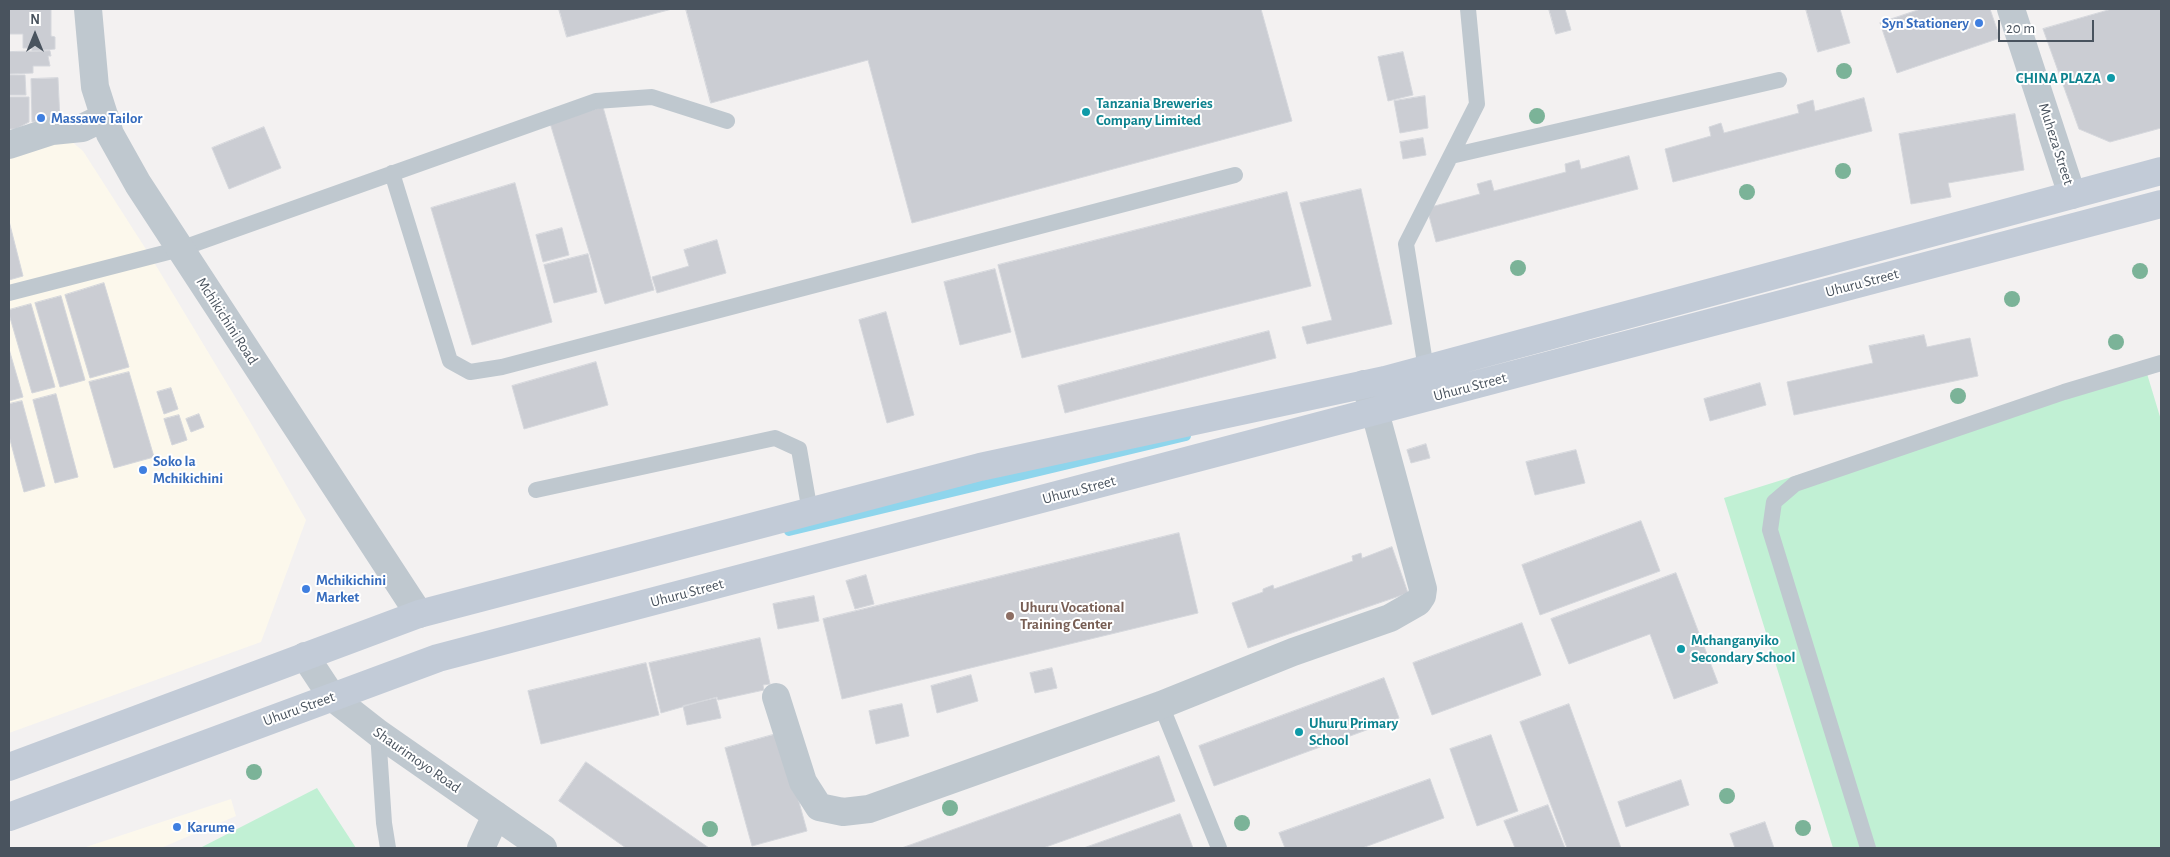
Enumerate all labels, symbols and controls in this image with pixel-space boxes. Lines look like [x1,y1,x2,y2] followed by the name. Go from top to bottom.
[10,10,60,60] north arrow
[2000,10,2096,42] scale bar
[30,13,40,27] text: N
[1882,14,1969,32] place label: Syn Stationery
[1973,17,1985,29] marker: Syn Stationery
[2006,21,2035,36] text: 20 m
[2016,69,2101,87] place label: CHINA PLAZA
[2105,72,2117,84] marker: CHINA PLAZA
[1096,94,1213,129] place label: Tanzania Breweries Company Limited
[2034,101,2078,187] street label: Muheza Street
[1080,106,1092,118] marker: Tanzania Breweries Company Limited
[51,109,142,127] place label: Massawe Tailor
[35,112,47,124] marker: Massawe Tailor
[1823,265,1901,301] street label: Uhuru Street
[192,274,262,368] street label: Mchikichini Road
[1431,369,1509,405] street label: Uhuru Street
[153,452,223,487] place label: Soko la Mchikichini
[137,464,149,476] marker: Soko la Mchikichini
[1040,472,1118,508] street label: Uhuru Street
[316,571,386,606] place label: Mchikichini Market
[648,575,726,611] street label: Uhuru Street
[300,583,312,595] marker: Mchikichini Market
[1020,598,1124,633] place label: Uhuru Vocational Training Center
[1004,610,1016,622] marker: Uhuru Vocational Training Center
[1691,631,1795,666] place label: Mchanganyiko Secondary School
[1675,643,1687,655] marker: Mchanganyiko Secondary School
[261,688,337,730] street label: Uhuru Street
[1309,714,1398,749] place label: Uhuru Primary School
[370,723,464,797] street label: Shaurimoyo Road
[1293,726,1305,738] marker: Uhuru Primary School
[187,818,235,836] place label: Karume
[171,821,183,833] marker: Karume

